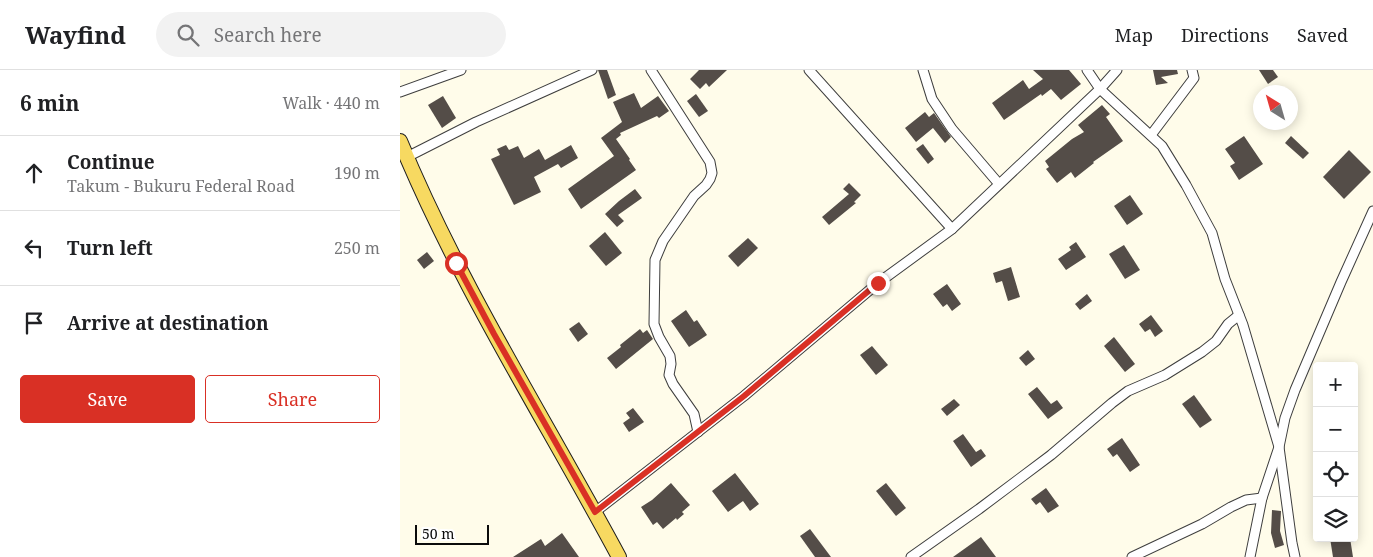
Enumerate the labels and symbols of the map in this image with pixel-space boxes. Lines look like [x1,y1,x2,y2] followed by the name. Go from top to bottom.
[1253,85,1298,130] north arrow
[445,252,468,275] route start
[867,272,890,295] route end
[415,522,489,545] scale bar

